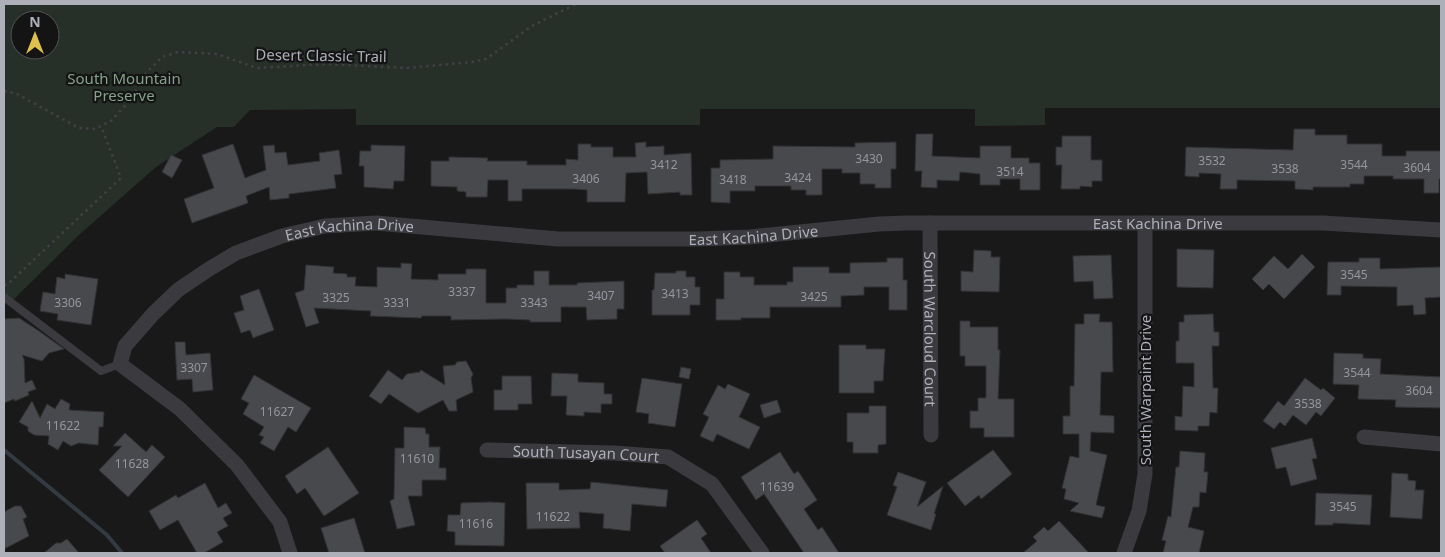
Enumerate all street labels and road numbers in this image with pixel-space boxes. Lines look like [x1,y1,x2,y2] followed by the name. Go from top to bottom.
[255,44,387,66] street label: Desert Classic Trail
[283,213,415,245] street label: East Kachina Drive
[1093,213,1223,233] street label: East Kachina Drive
[688,220,819,249] street label: East Kachina Drive
[920,251,941,407] street label: South Warcloud Court
[1135,315,1155,465] street label: South Warpaint Drive
[513,441,660,466] street label: South Tusayan Court

